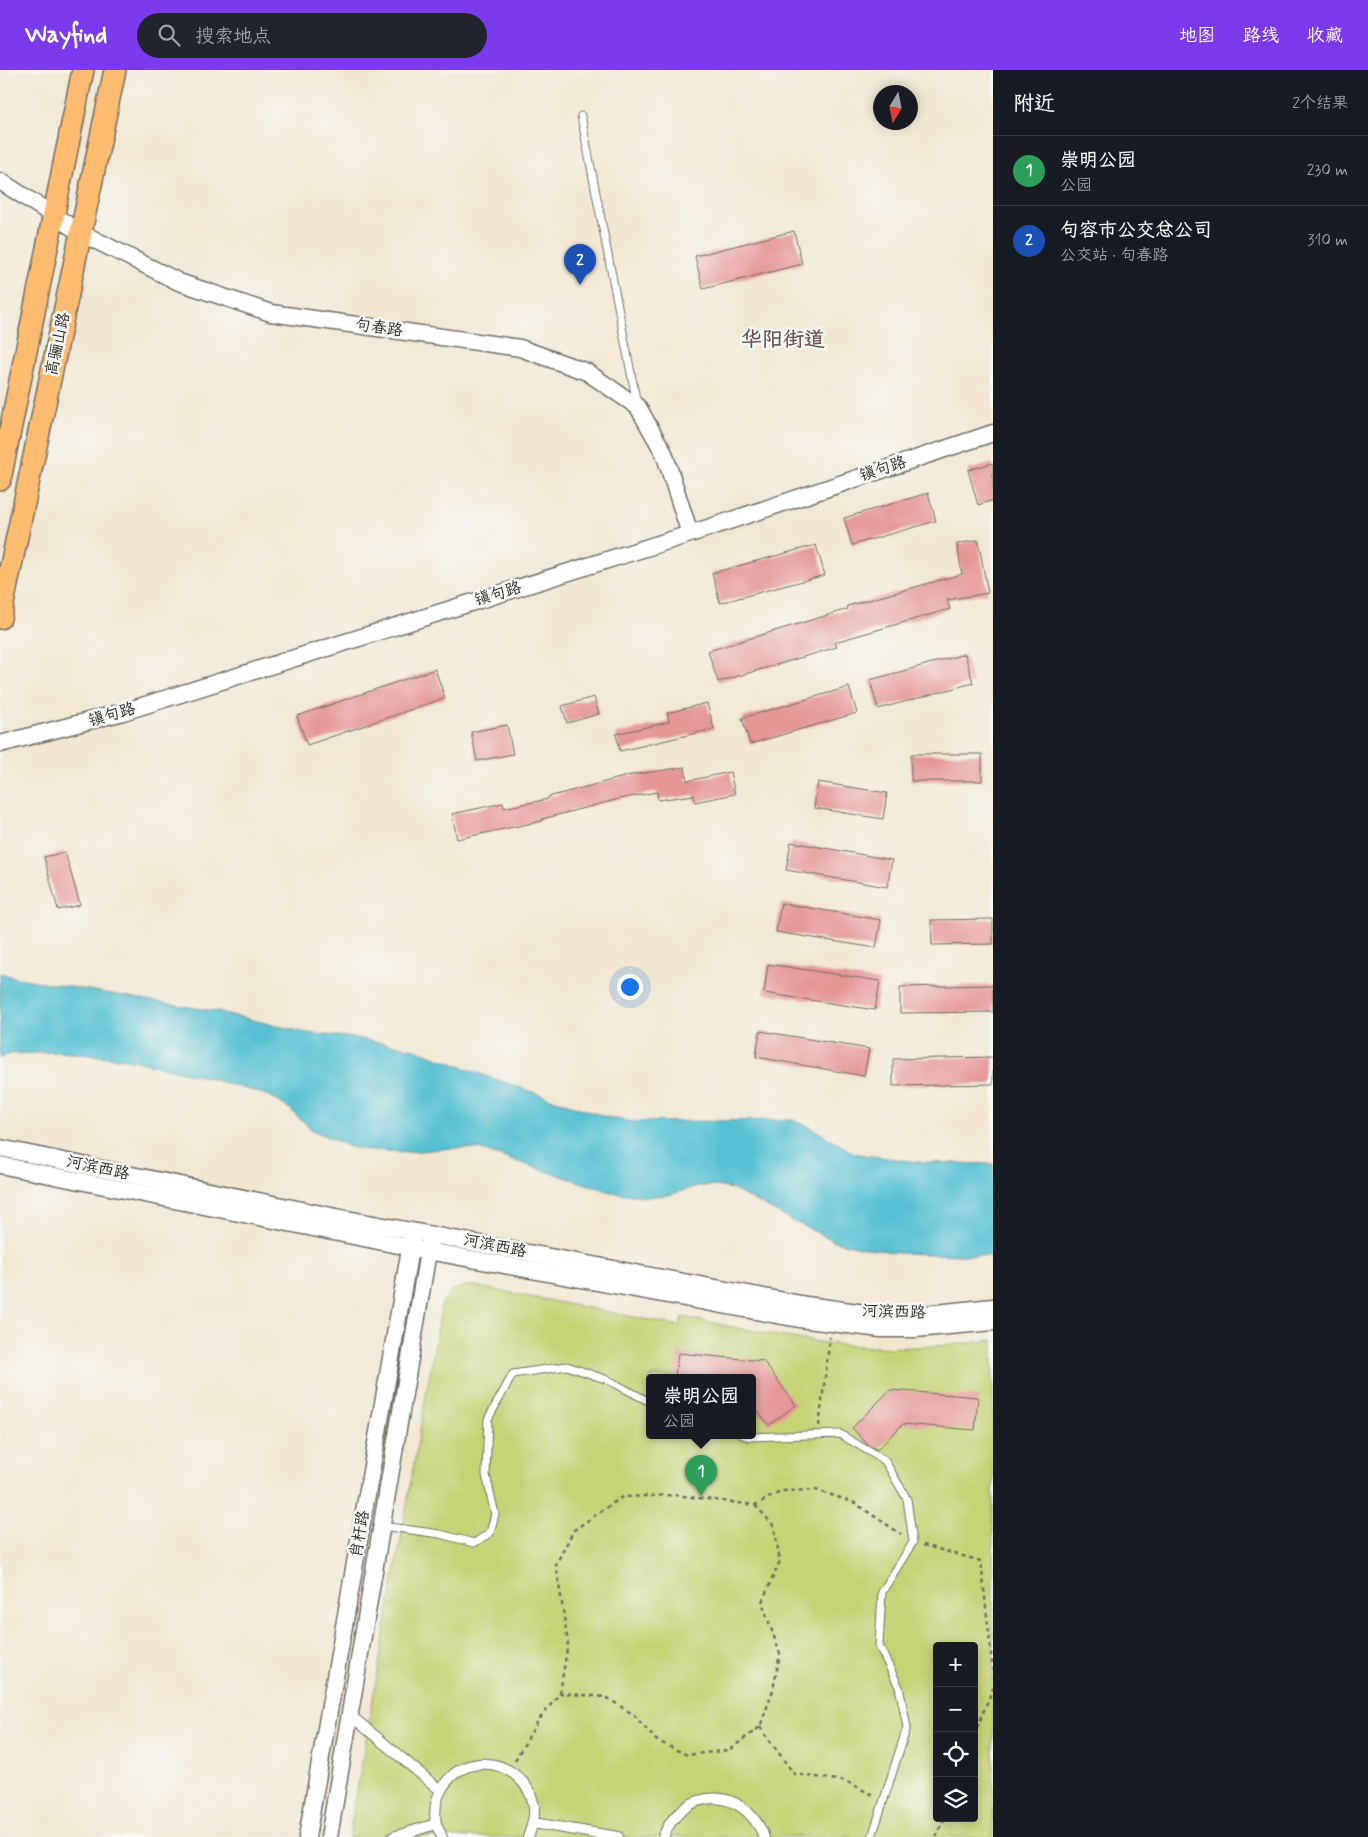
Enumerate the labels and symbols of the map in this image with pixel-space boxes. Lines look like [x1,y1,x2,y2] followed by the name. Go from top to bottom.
[873,85,918,130] north arrow
[564,244,596,285] pin: 2
[41,311,75,377] street label: 高骊山路
[354,314,404,342] street label: 句春路
[741,326,825,354] district label: 华阳街道
[857,452,909,486] street label: 镇句路
[472,577,524,611] street label: 镇句路
[86,698,138,732] street label: 镇句路
[617,974,643,1000] your location
[65,1151,131,1185] street label: 河滨西路
[462,1230,528,1262] street label: 河滨西路
[862,1300,926,1324] street label: 河滨西路
[685,1455,717,1496] pin: 1
[345,1509,375,1559] street label: 肖杆路

